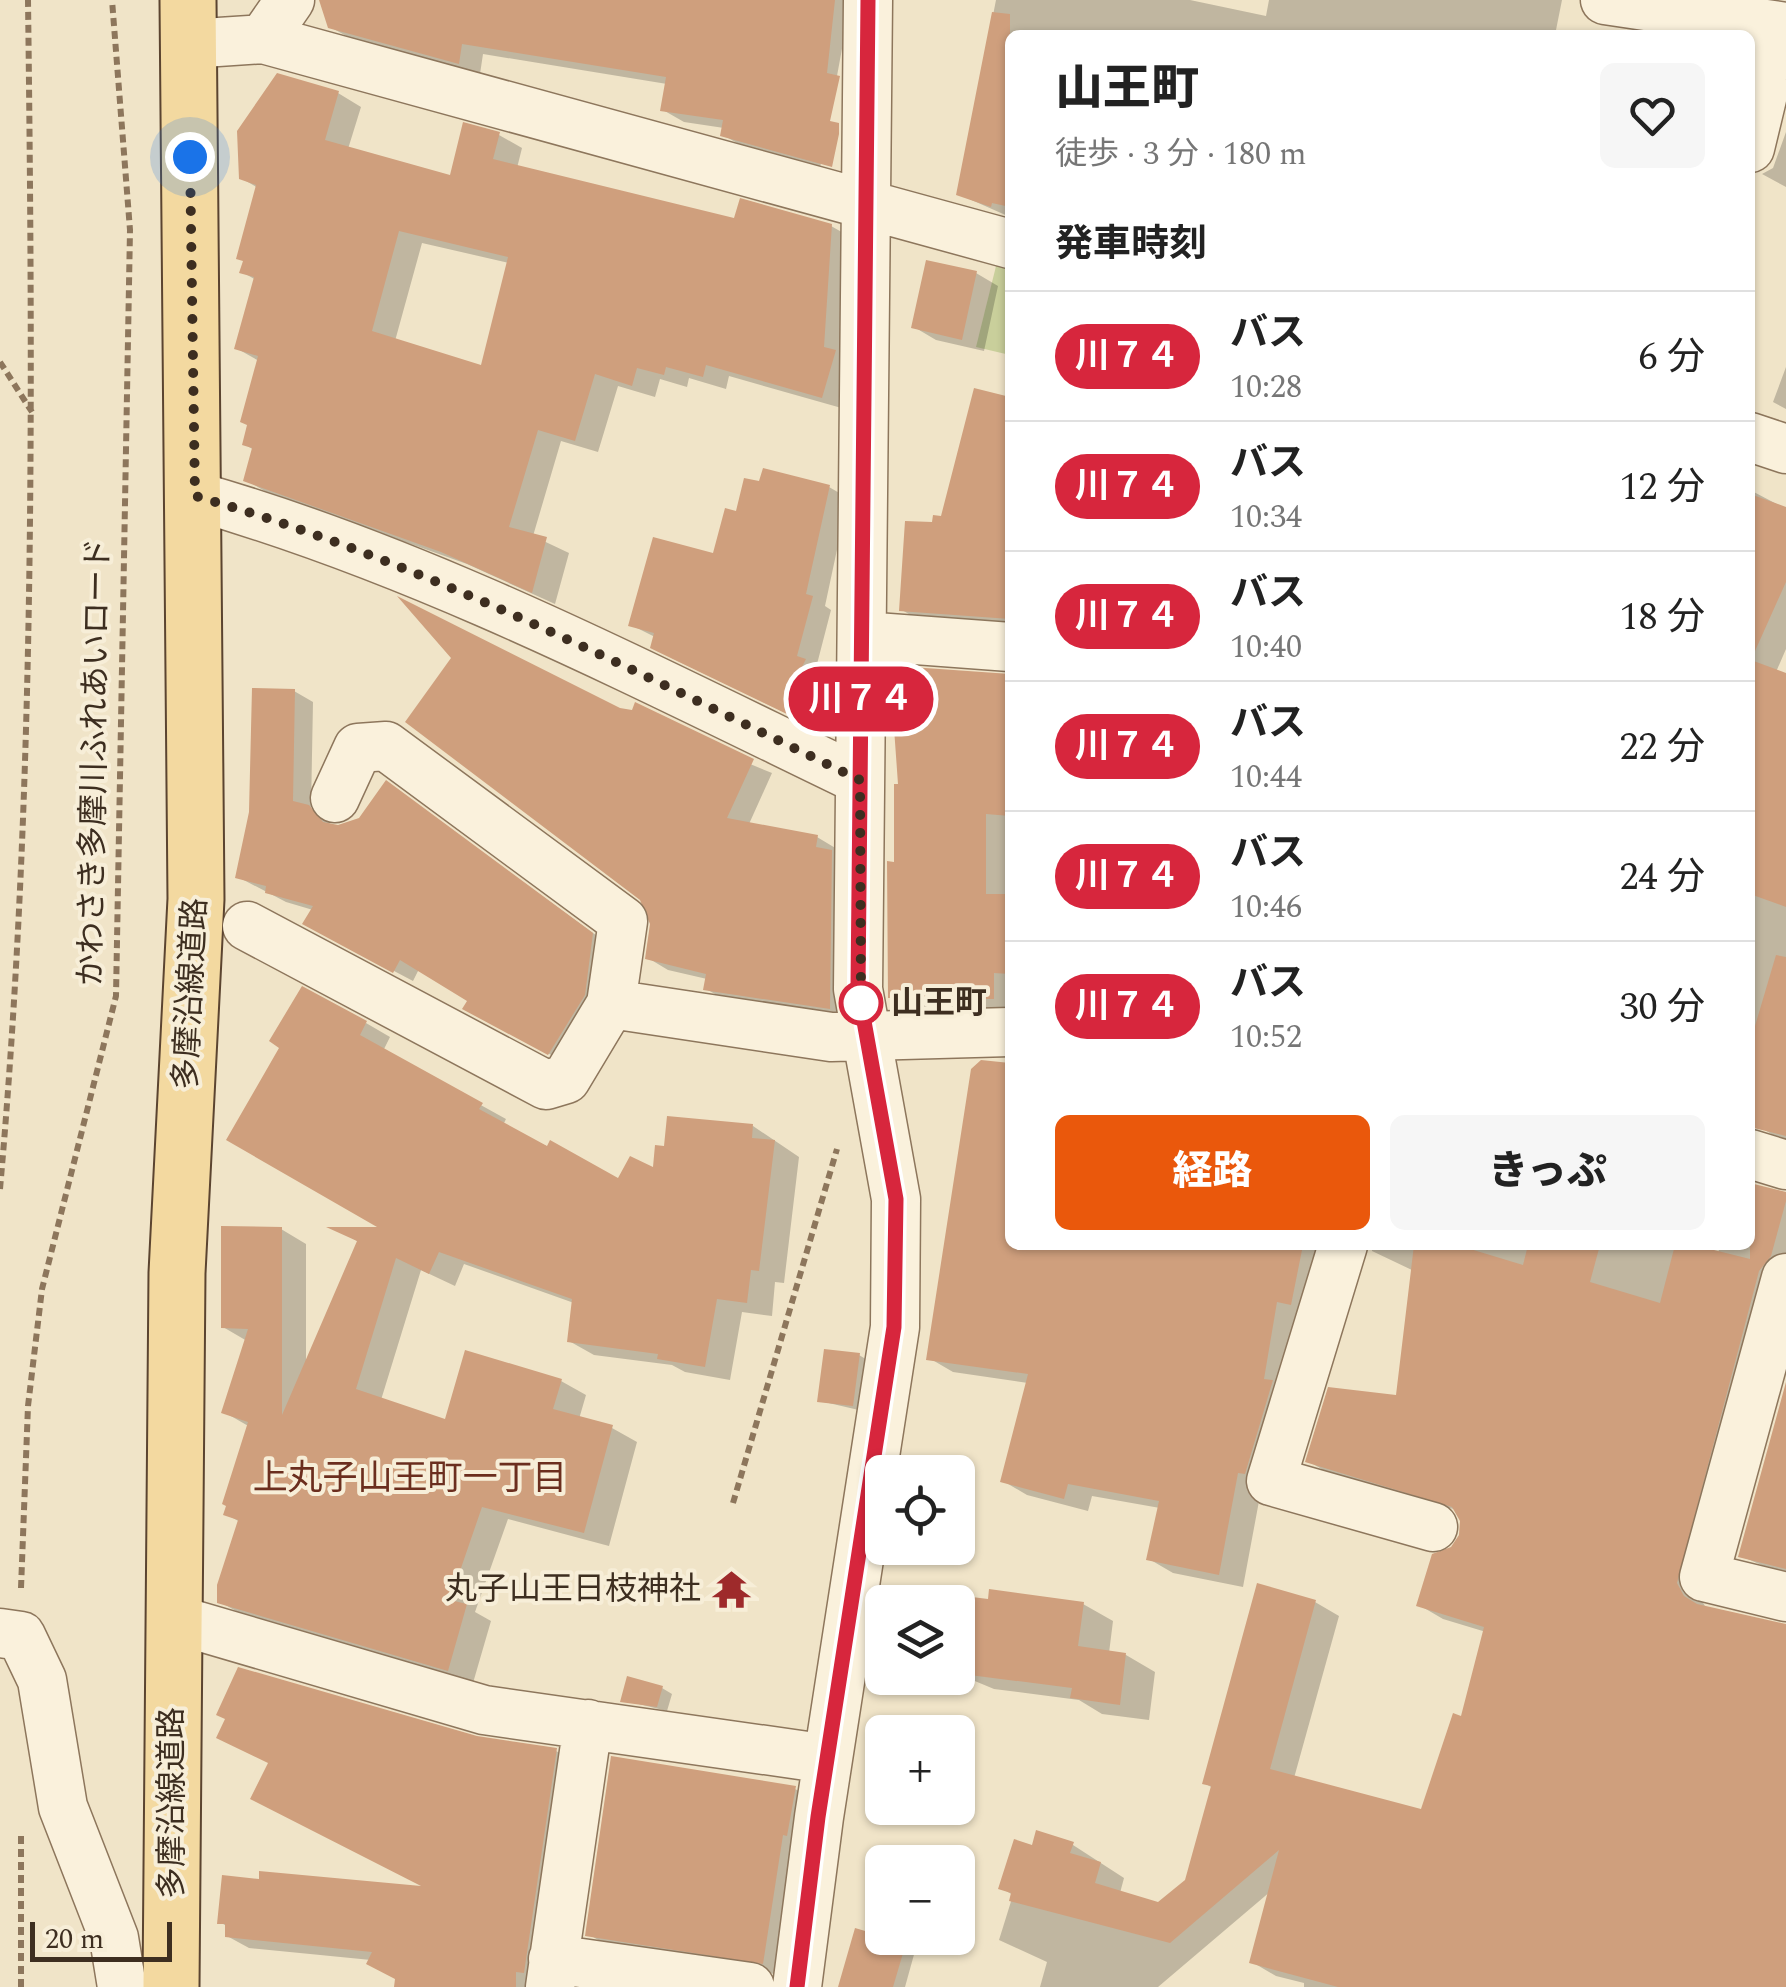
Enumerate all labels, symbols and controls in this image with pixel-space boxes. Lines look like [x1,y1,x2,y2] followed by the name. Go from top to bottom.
[1055,53,1199,126] text: 山王町
[1600,63,1705,168] button: heart
[1055,130,1307,179] text: 徒歩 · 3 分 · 180 m
[165,132,215,182] your location
[1055,216,1207,274] text: 発車時刻
[1230,305,1306,363] text: バス
[1638,329,1705,387] text: 6 分
[1075,330,1180,383] text: 川７４
[1230,363,1302,412] text: 10:28
[1230,435,1306,493] text: バス
[1619,459,1705,517] text: 12 分
[1075,460,1180,513] text: 川７４
[1230,493,1302,542] text: 10:34
[67,538,123,986] street label: かわさき多摩川ふれあいロード
[1230,565,1306,623] text: バス
[1619,589,1705,647] text: 18 分
[1075,590,1180,643] text: 川７４
[1230,623,1302,672] text: 10:40
[804,666,918,732] line badge: 川７４
[808,673,914,726] text: 川７４
[1230,695,1306,753] text: バス
[1619,719,1705,777] text: 22 分
[1075,720,1180,773] text: 川７４
[1230,753,1302,802] text: 10:44
[1230,825,1306,883] text: バス
[1619,849,1705,907] text: 24 分
[1075,850,1180,903] text: 川７４
[1230,883,1302,932] text: 10:46
[162,897,220,1091] street label: 多摩沿線道路
[1230,955,1306,1013] text: バス
[891,979,987,1028] place label: 山王町
[1619,979,1705,1037] text: 30 分
[1075,980,1180,1033] text: 川７４
[840,982,882,1024] marker: 山王町
[1230,1013,1302,1062] text: 10:52
[1055,1115,1370,1230] button: 経路
[1390,1115,1705,1230] button: きっぷ
[252,1452,568,1505] district label: 上丸子山王町一丁目
[865,1455,975,1955] map controls
[865,1455,975,1565] button: locate
[445,1565,701,1614] place label: 丸子山王日枝神社
[710,1568,752,1610] temple icon: 丸子山王日枝神社
[865,1585,975,1695] button: layers
[148,1707,197,1899] street label: 多摩沿線道路
[865,1715,975,1825] button: +
[865,1845,975,1955] button: −
[30,1917,172,1962] scale bar
[45,1918,104,1961] text: 20 m

